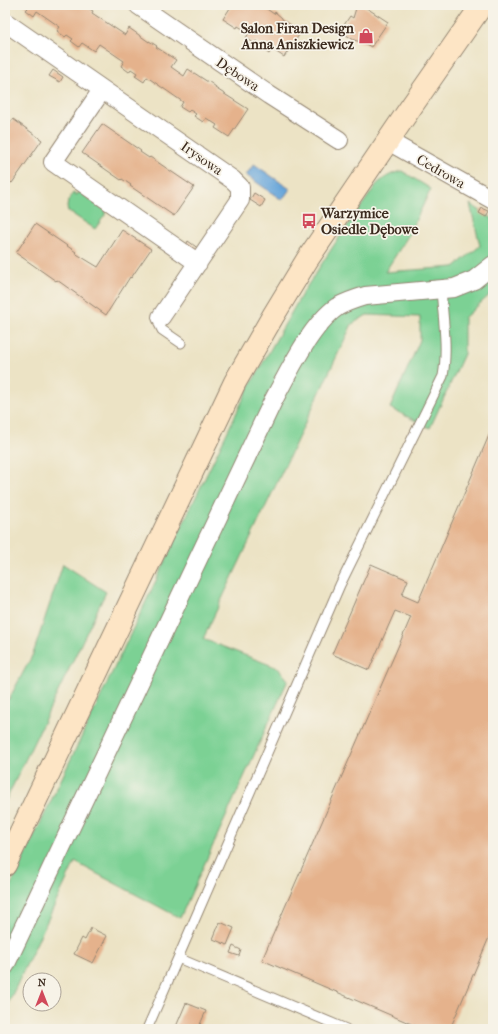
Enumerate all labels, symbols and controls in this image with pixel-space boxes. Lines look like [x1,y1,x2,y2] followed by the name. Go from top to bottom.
[241,20,355,53] place label: Salon Firan Design Anna Aniszkiewicz
[357,27,375,45] shop icon: Salon Firan Design Anna Aniszkiewicz
[213,54,263,95] street label: Dębowa
[177,138,226,179] street label: Irysowa
[413,151,469,192] street label: Cedrowa
[320,205,418,239] place label: Warzymice Osiedle Dębowe
[300,212,318,230] bus stop icon: Warzymice Osiedle Dębowe
[22,972,62,1012] north arrow
[38,976,47,989] text: N

